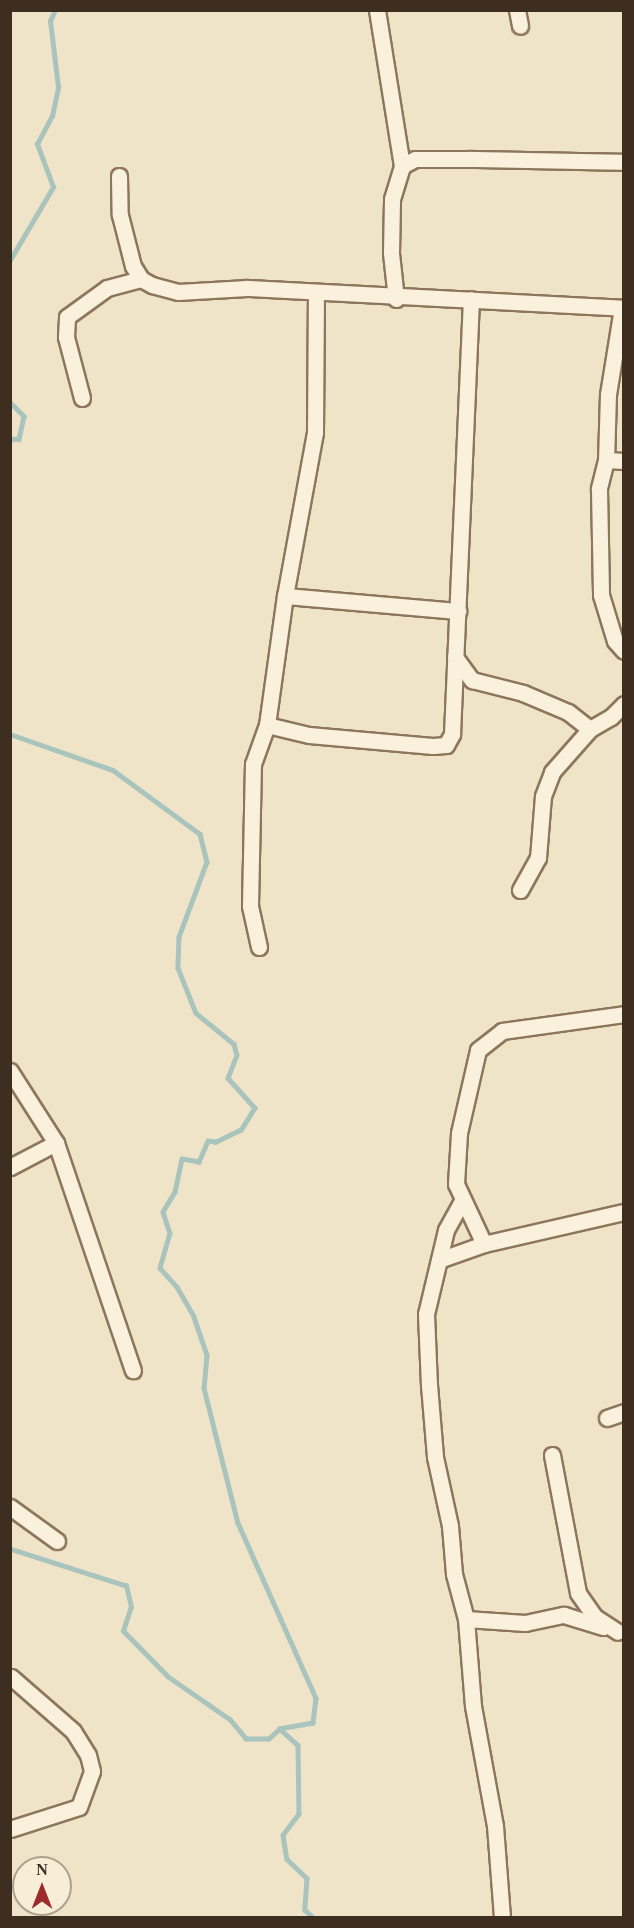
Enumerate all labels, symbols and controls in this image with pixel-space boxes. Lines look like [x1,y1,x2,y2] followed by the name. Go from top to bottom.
[12,1856,72,1916] north arrow
[36,1861,48,1878] text: N

